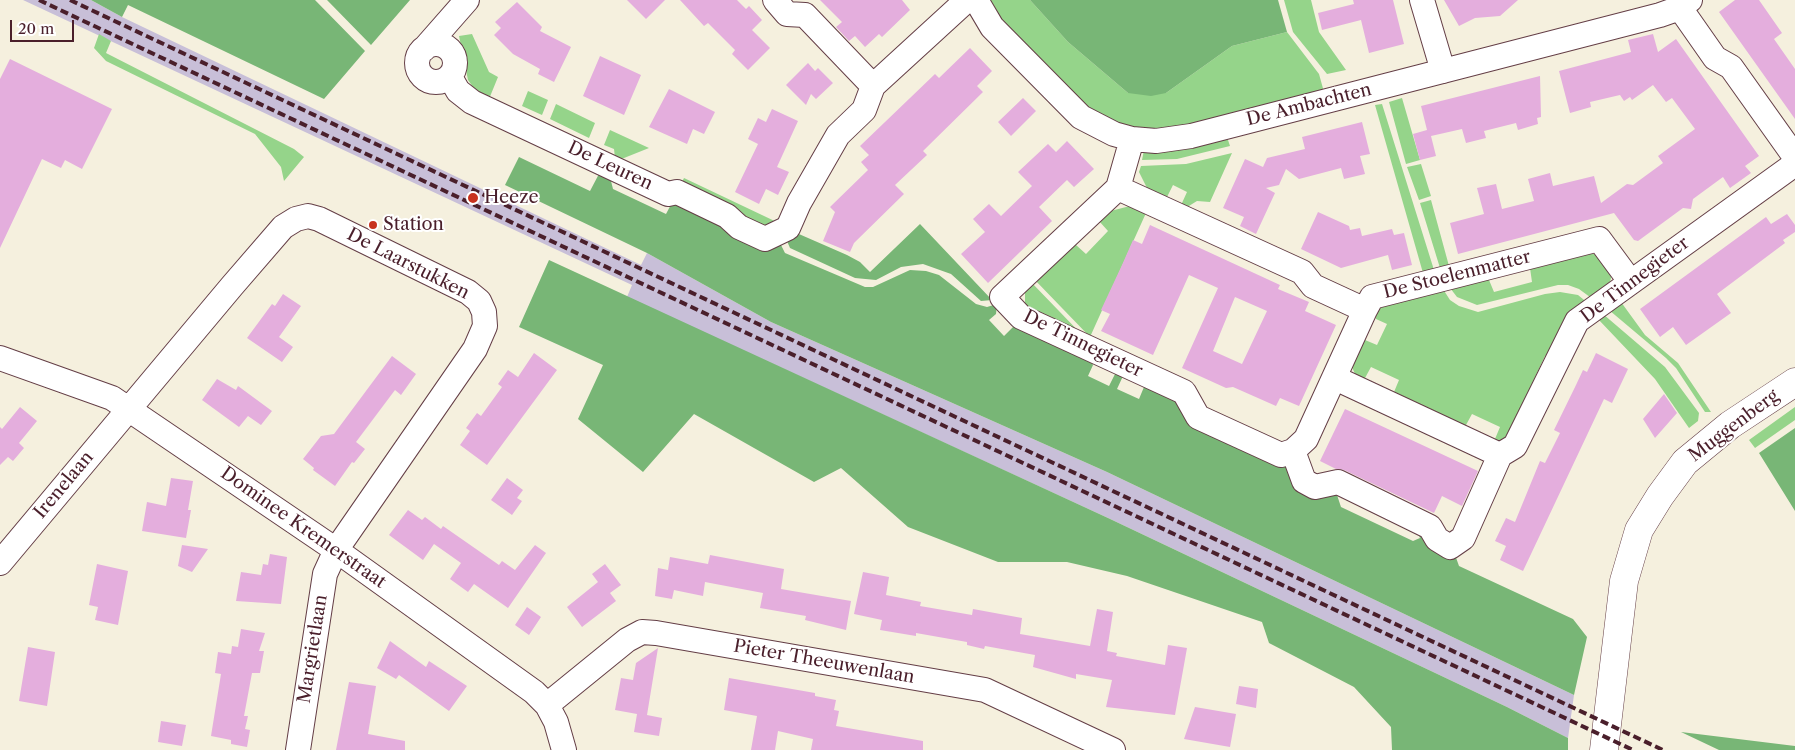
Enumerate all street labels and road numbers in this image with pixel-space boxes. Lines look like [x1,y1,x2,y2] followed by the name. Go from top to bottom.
[1244,79,1374,131] street label: De Ambachten
[564,137,656,195] street label: De Leuren
[343,224,473,304] street label: De Laarstukken
[1577,232,1693,328] street label: De Tinnegieter
[1381,246,1533,304] street label: De Stoelenmatter
[1020,306,1146,382] street label: De Tinnegieter
[1685,385,1783,467] street label: Muggenberg
[30,447,98,523] street label: Irenelaan
[216,463,390,593] street label: Dominee Kremerstraat
[294,593,332,705] street label: Margrietlaan
[732,635,916,689] street label: Pieter Theeuwenlaan

